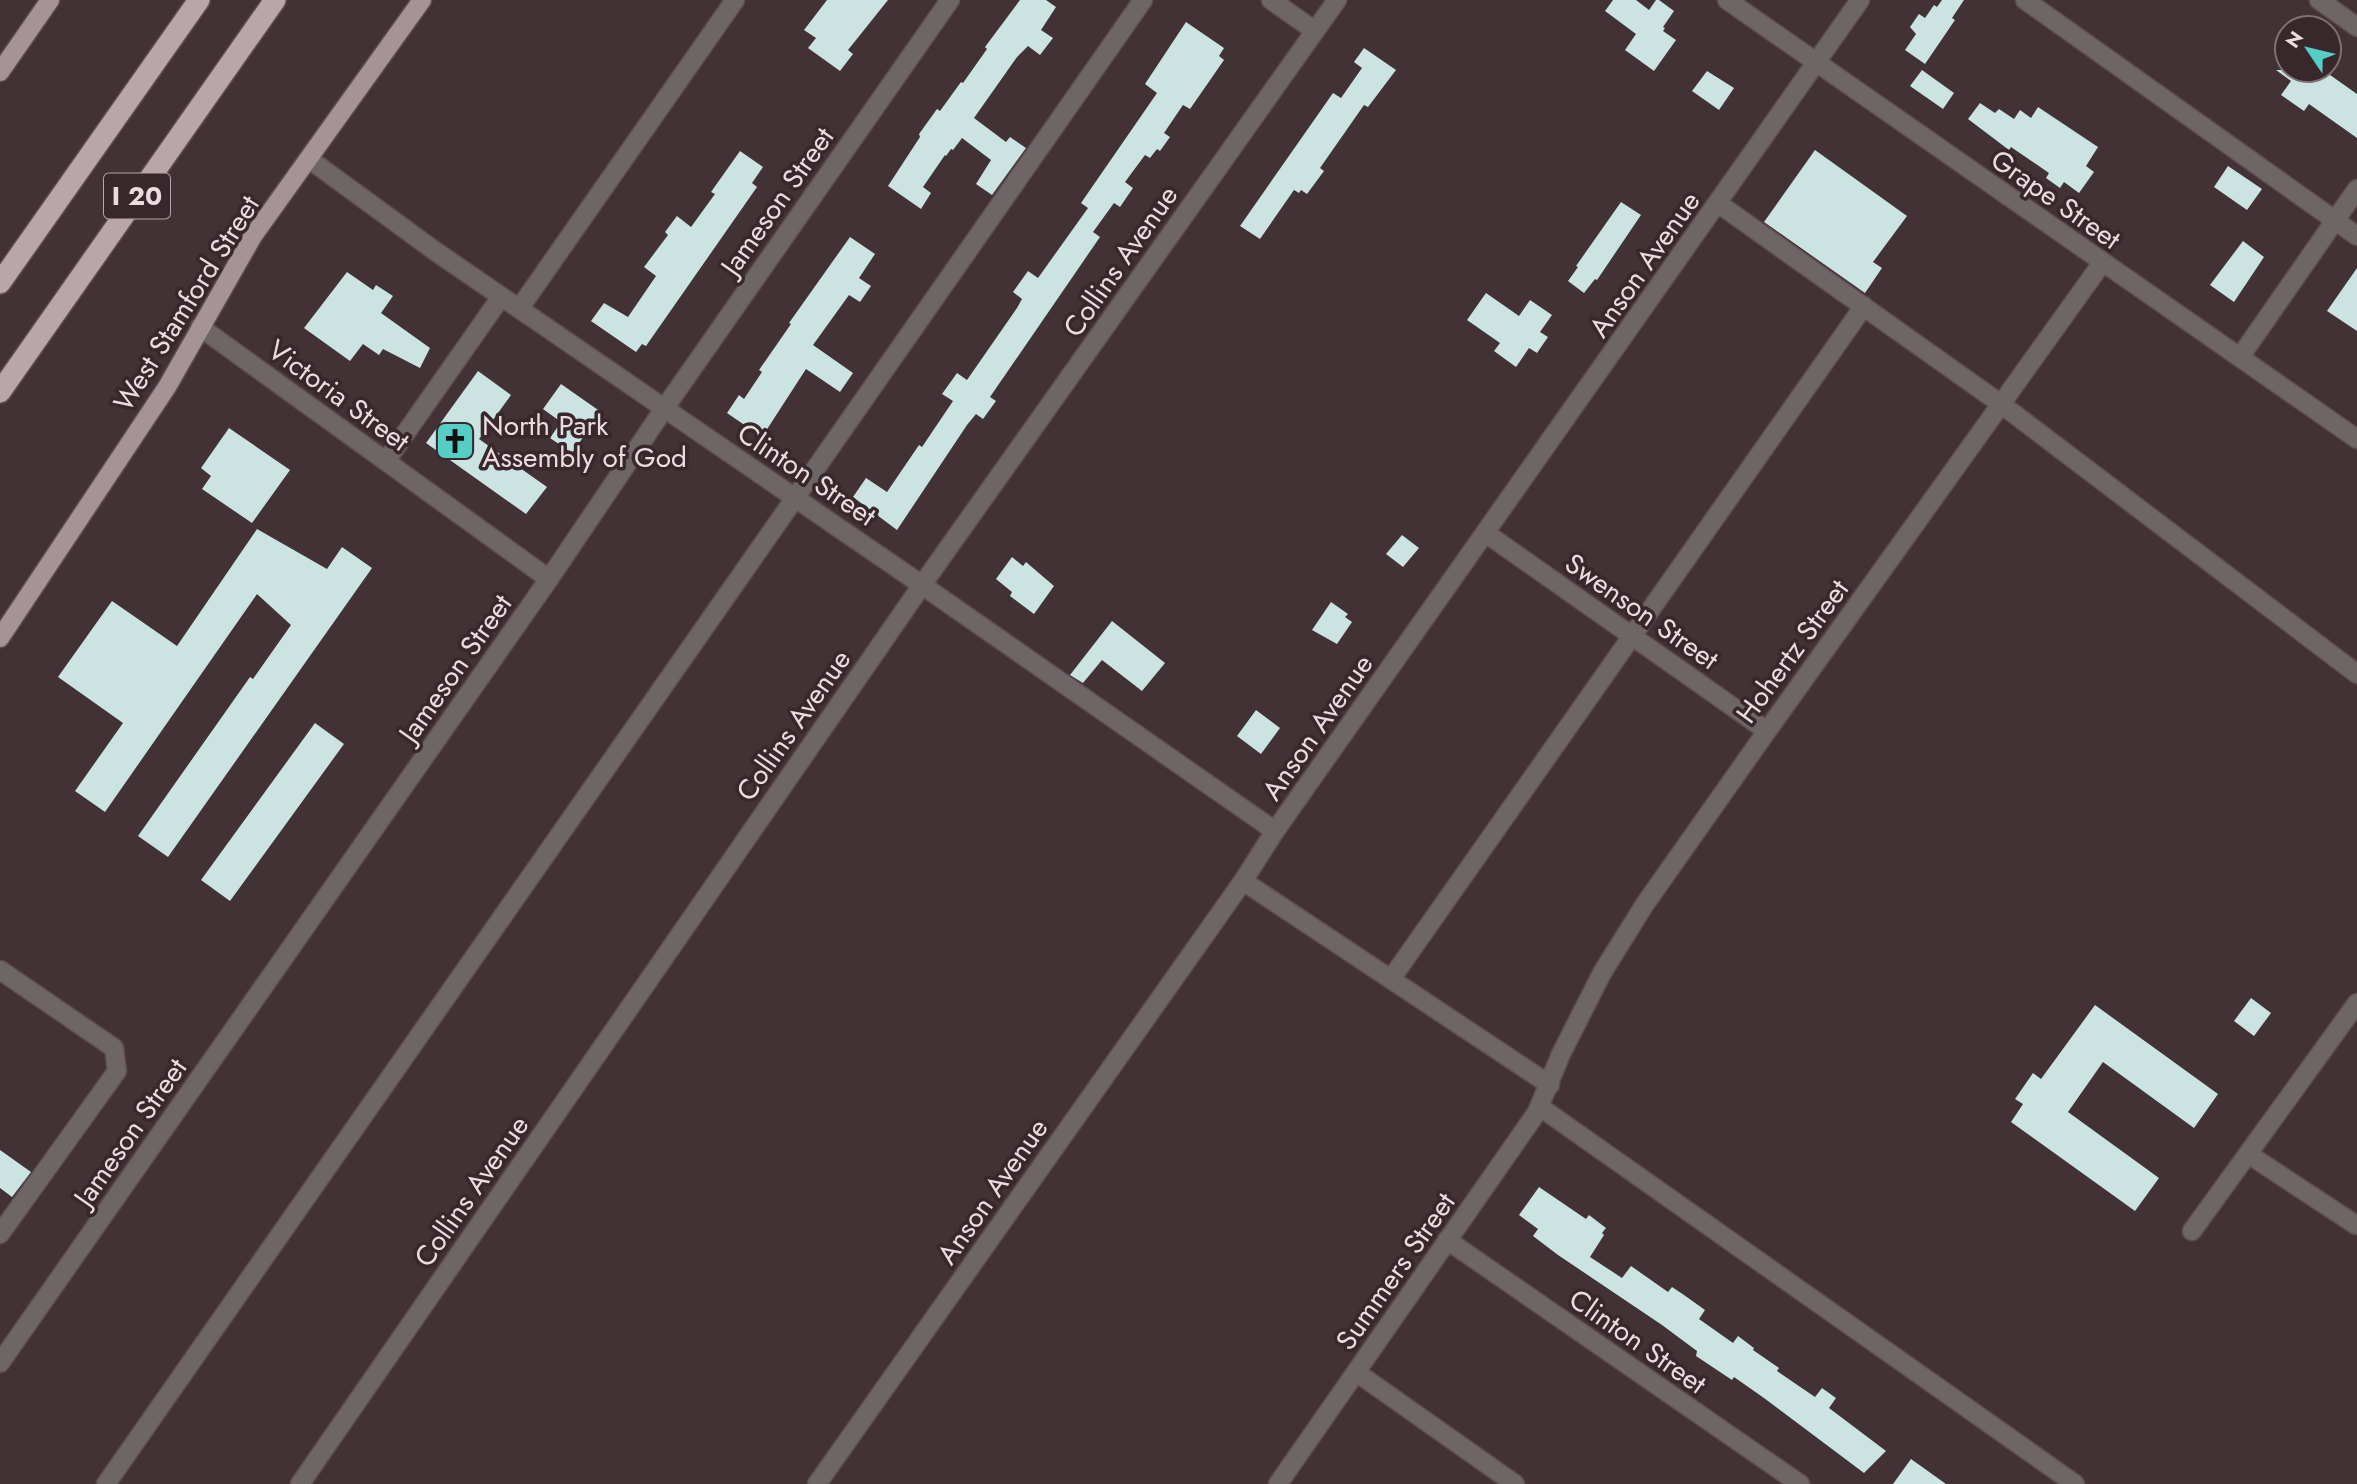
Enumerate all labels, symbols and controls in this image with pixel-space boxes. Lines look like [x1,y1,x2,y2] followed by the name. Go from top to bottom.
[2273,14,2343,84] north arrow
[2279,26,2310,53] text: N
[709,118,844,287] street label: Jameson Street
[1982,139,2129,259] street label: Grape Street
[104,174,170,218] road number: I 20
[1053,177,1188,345] street label: Collins Avenue
[1579,183,1710,346] street label: Anson Avenue
[103,187,270,419] street label: West Stamford Street
[259,330,418,461] street label: Victoria Street
[482,405,687,478] place label: North Park Assembly of God
[729,413,885,536] street label: Clinton Street
[434,420,476,462] church icon: North Park Assembly of God
[1556,543,1727,680] street label: Swenson Street
[1726,571,1859,732] street label: Hohertz Street
[387,585,522,754] street label: Jameson Street
[726,641,861,809] street label: Collins Avenue
[1252,646,1383,809] street label: Anson Avenue
[62,1049,197,1218] street label: Jameson Street
[404,1107,539,1275] street label: Collins Avenue
[927,1110,1058,1273] street label: Anson Avenue
[1326,1184,1465,1359] street label: Summers Street
[1561,1279,1715,1404] street label: Clinton Street

